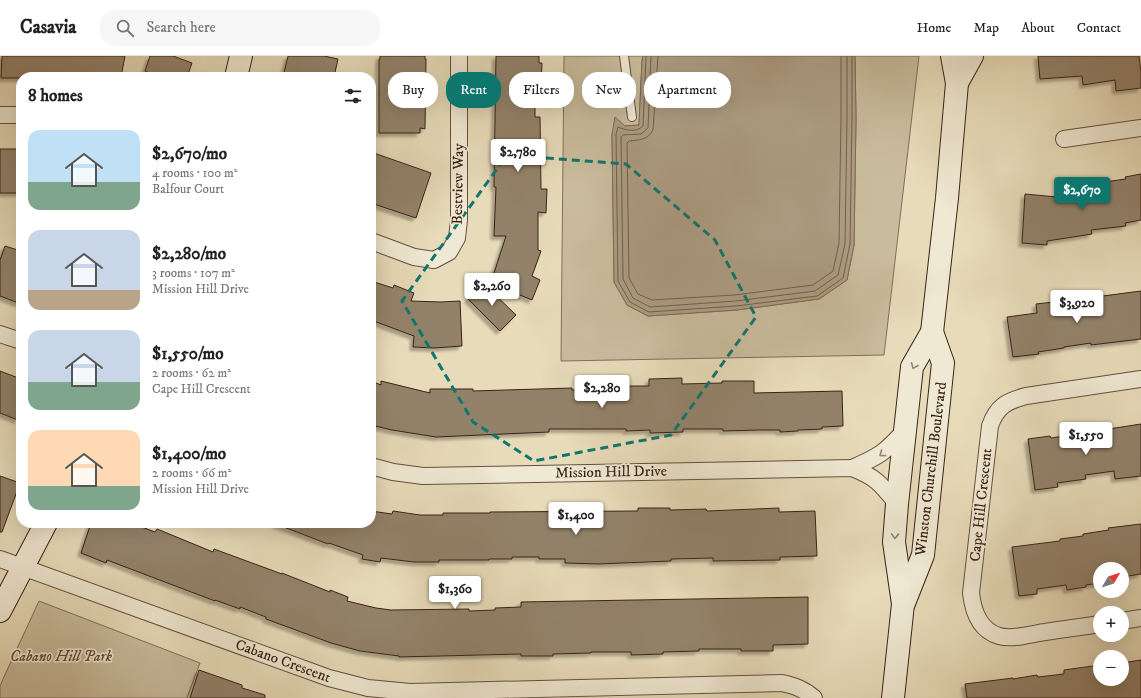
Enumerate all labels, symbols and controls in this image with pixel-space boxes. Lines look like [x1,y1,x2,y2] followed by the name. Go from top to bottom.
[100,10,380,46] search box
[20,16,76,39] text: Casavia
[114,17,136,39] icon: search
[146,18,216,37] text: Search here
[917,19,951,37] text: Home
[973,19,999,37] text: Map
[1021,19,1055,37] text: About
[1077,19,1121,37] text: Contact
[388,72,438,108] chip: Buy
[446,72,501,108] chip: Rent
[509,72,574,108] chip: Filters
[582,72,636,108] chip: New
[644,72,731,108] chip: Apartment
[28,85,83,107] text: 8 homes
[342,85,364,107] icon: filters
[485,139,551,173] pin: $2,780
[448,142,468,225] street label: Bestview Way
[152,143,227,165] text: $2,670/mo
[500,144,536,160] text: $2,780
[60,146,108,194] icon: home
[152,165,238,181] text: 4 rooms · 100 m²
[1049,177,1115,211] pin: $2,670
[152,181,224,197] text: Balfour Court
[1063,182,1101,198] text: $2,670
[152,243,226,265] text: $2,280/mo
[60,246,108,294] icon: home
[152,265,235,281] text: 3 rooms · 107 m²
[459,273,525,307] pin: $2,260
[473,278,511,294] text: $2,260
[152,281,249,297] text: Mission Hill Drive
[1044,290,1110,324] pin: $3,920
[1059,295,1095,311] text: $3,920
[152,343,224,365] text: $1,550/mo
[60,346,108,394] icon: home
[910,362,918,369] one-way arrow
[152,365,231,381] text: 2 rooms · 62 m²
[569,375,635,409] pin: $2,280
[583,380,621,396] text: $2,280
[911,380,951,558] street label: Winston Churchill Boulevard
[152,381,251,397] text: Cape Hill Crescent
[1053,422,1119,456] pin: $1,550
[1068,427,1104,443] text: $1,550
[152,443,226,465] text: $1,400/mo
[60,446,108,494] icon: home
[966,447,996,563] street label: Cape Hill Crescent
[879,449,886,456] one-way arrow
[555,462,667,482] street label: Mission Hill Drive
[152,465,231,481] text: 2 rooms · 66 m²
[152,481,249,497] text: Mission Hill Drive
[543,502,609,536] pin: $1,400
[557,507,595,523] text: $1,400
[891,533,899,539] one-way arrow
[1093,562,1129,598] north arrow
[1093,562,1129,686] map controls
[422,576,488,610] pin: $1,360
[438,581,472,597] text: $1,360
[1093,606,1129,642] button: +
[233,635,333,687] street label: Cabano Crescent
[10,647,113,666] park label: Cabano Hill Park
[1093,650,1129,686] button: −

